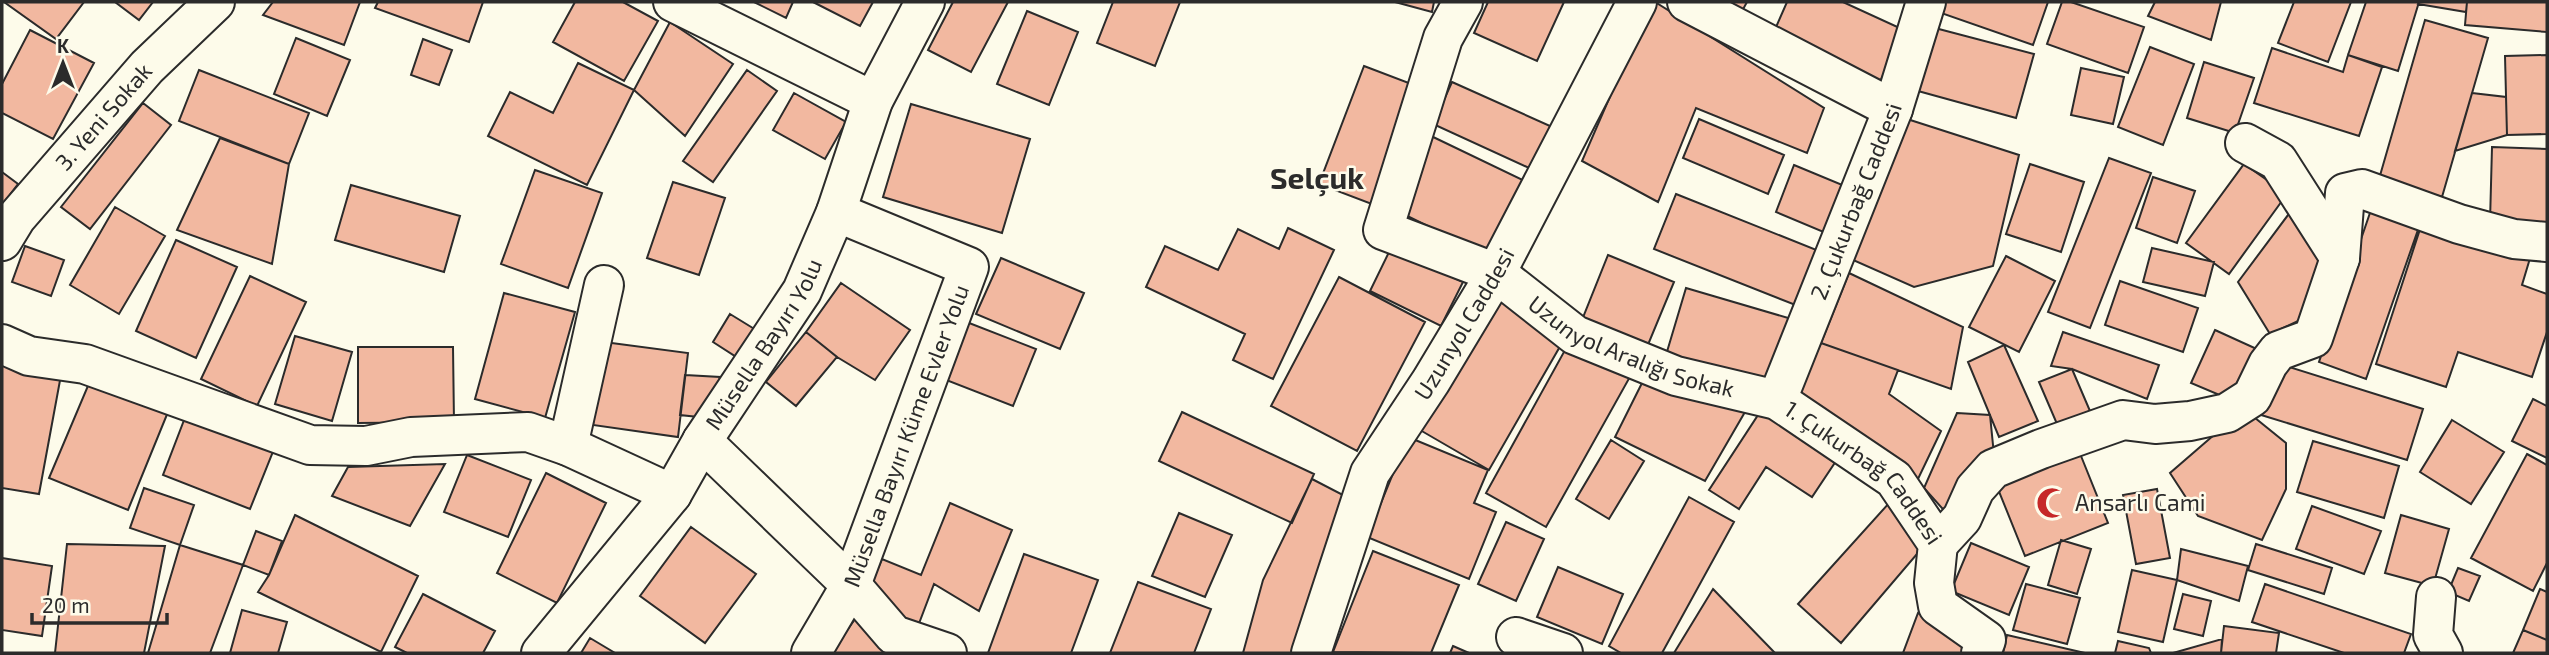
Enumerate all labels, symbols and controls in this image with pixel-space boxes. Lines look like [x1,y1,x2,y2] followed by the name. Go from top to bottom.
[28,28,98,98] north arrow
[57,34,69,57] text: K
[49,57,157,175] street label: 3. Yeni Sokak
[1804,99,1907,303] street label: 2. Çukurbağ Caddesi
[1270,159,1364,197] district label: Selçuk
[1408,243,1520,405] street label: Uzunyol Caddesi
[699,254,827,435] street label: Müsella Bayırı Yolu
[837,281,974,590] street label: Müsella Bayırı Küme Evler Yolu
[1523,289,1737,402] street label: Uzunyol Aralığı Sokak
[1779,394,1949,549] street label: 1. Çukurbağ Caddesi
[2035,486,2069,520] mosque icon: Ansarlı Cami
[2075,488,2205,516] place label: Ansarlı Cami
[32,582,166,626] scale bar
[42,592,90,617] text: 20 m

